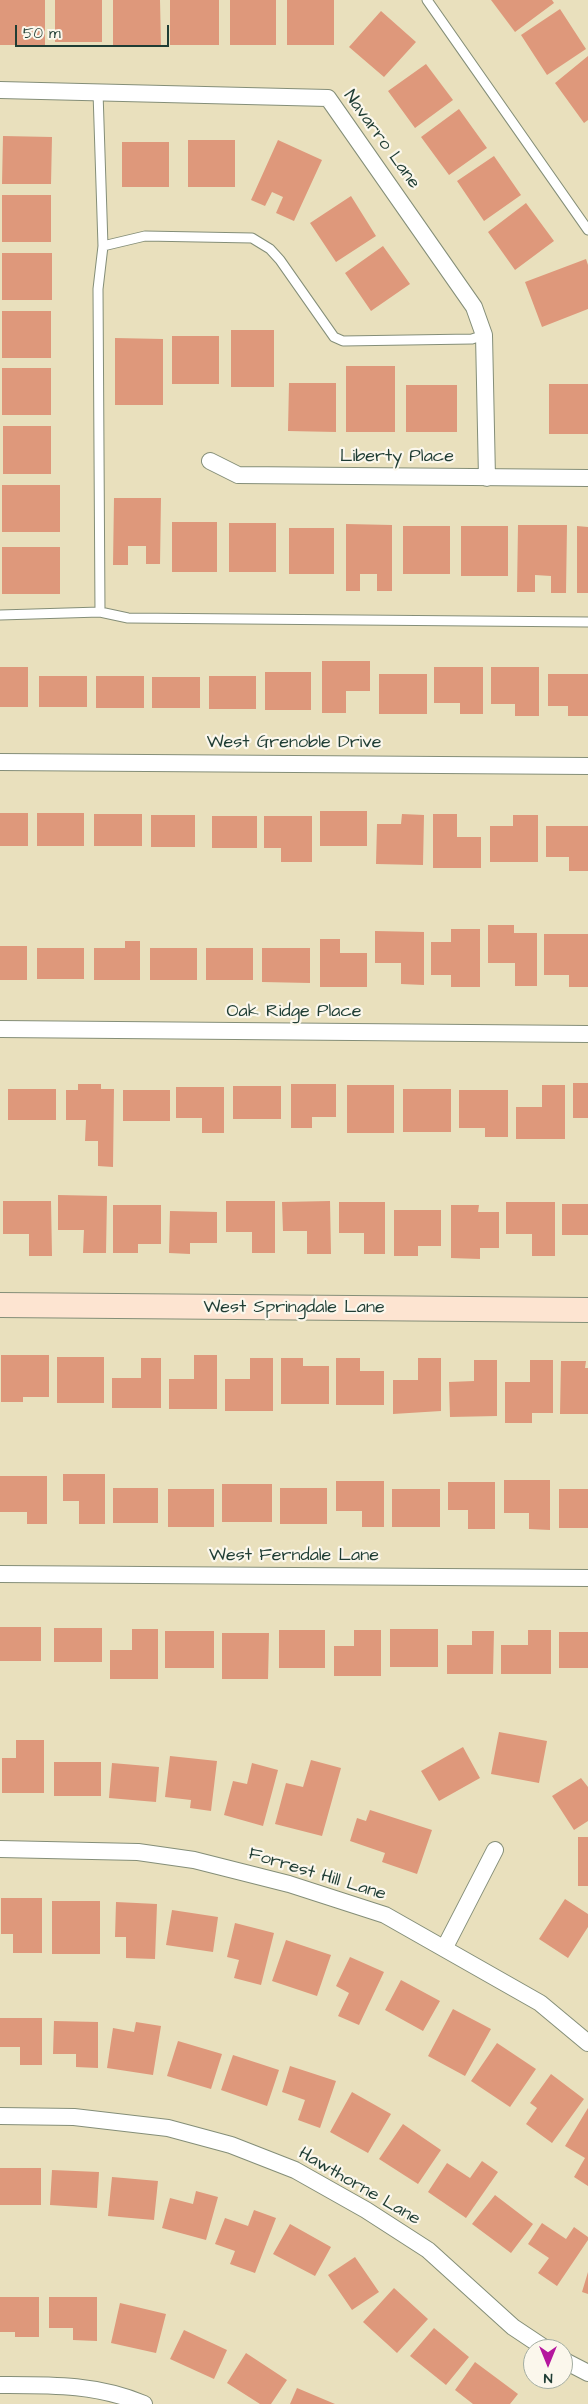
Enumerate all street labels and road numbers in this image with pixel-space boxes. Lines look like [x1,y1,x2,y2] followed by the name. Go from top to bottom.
[338,87,424,193] street label: Navarro Lane
[340,446,454,468] street label: Liberty Place
[207,732,381,754] street label: West Grenoble Drive
[226,1001,362,1023] street label: Oak Ridge Place
[203,1297,385,1319] street label: West Springdale Lane
[209,1545,379,1567] street label: West Ferndale Lane
[246,1844,388,1906] street label: Forrest Hill Lane
[294,2143,424,2231] street label: Hawthorne Lane

